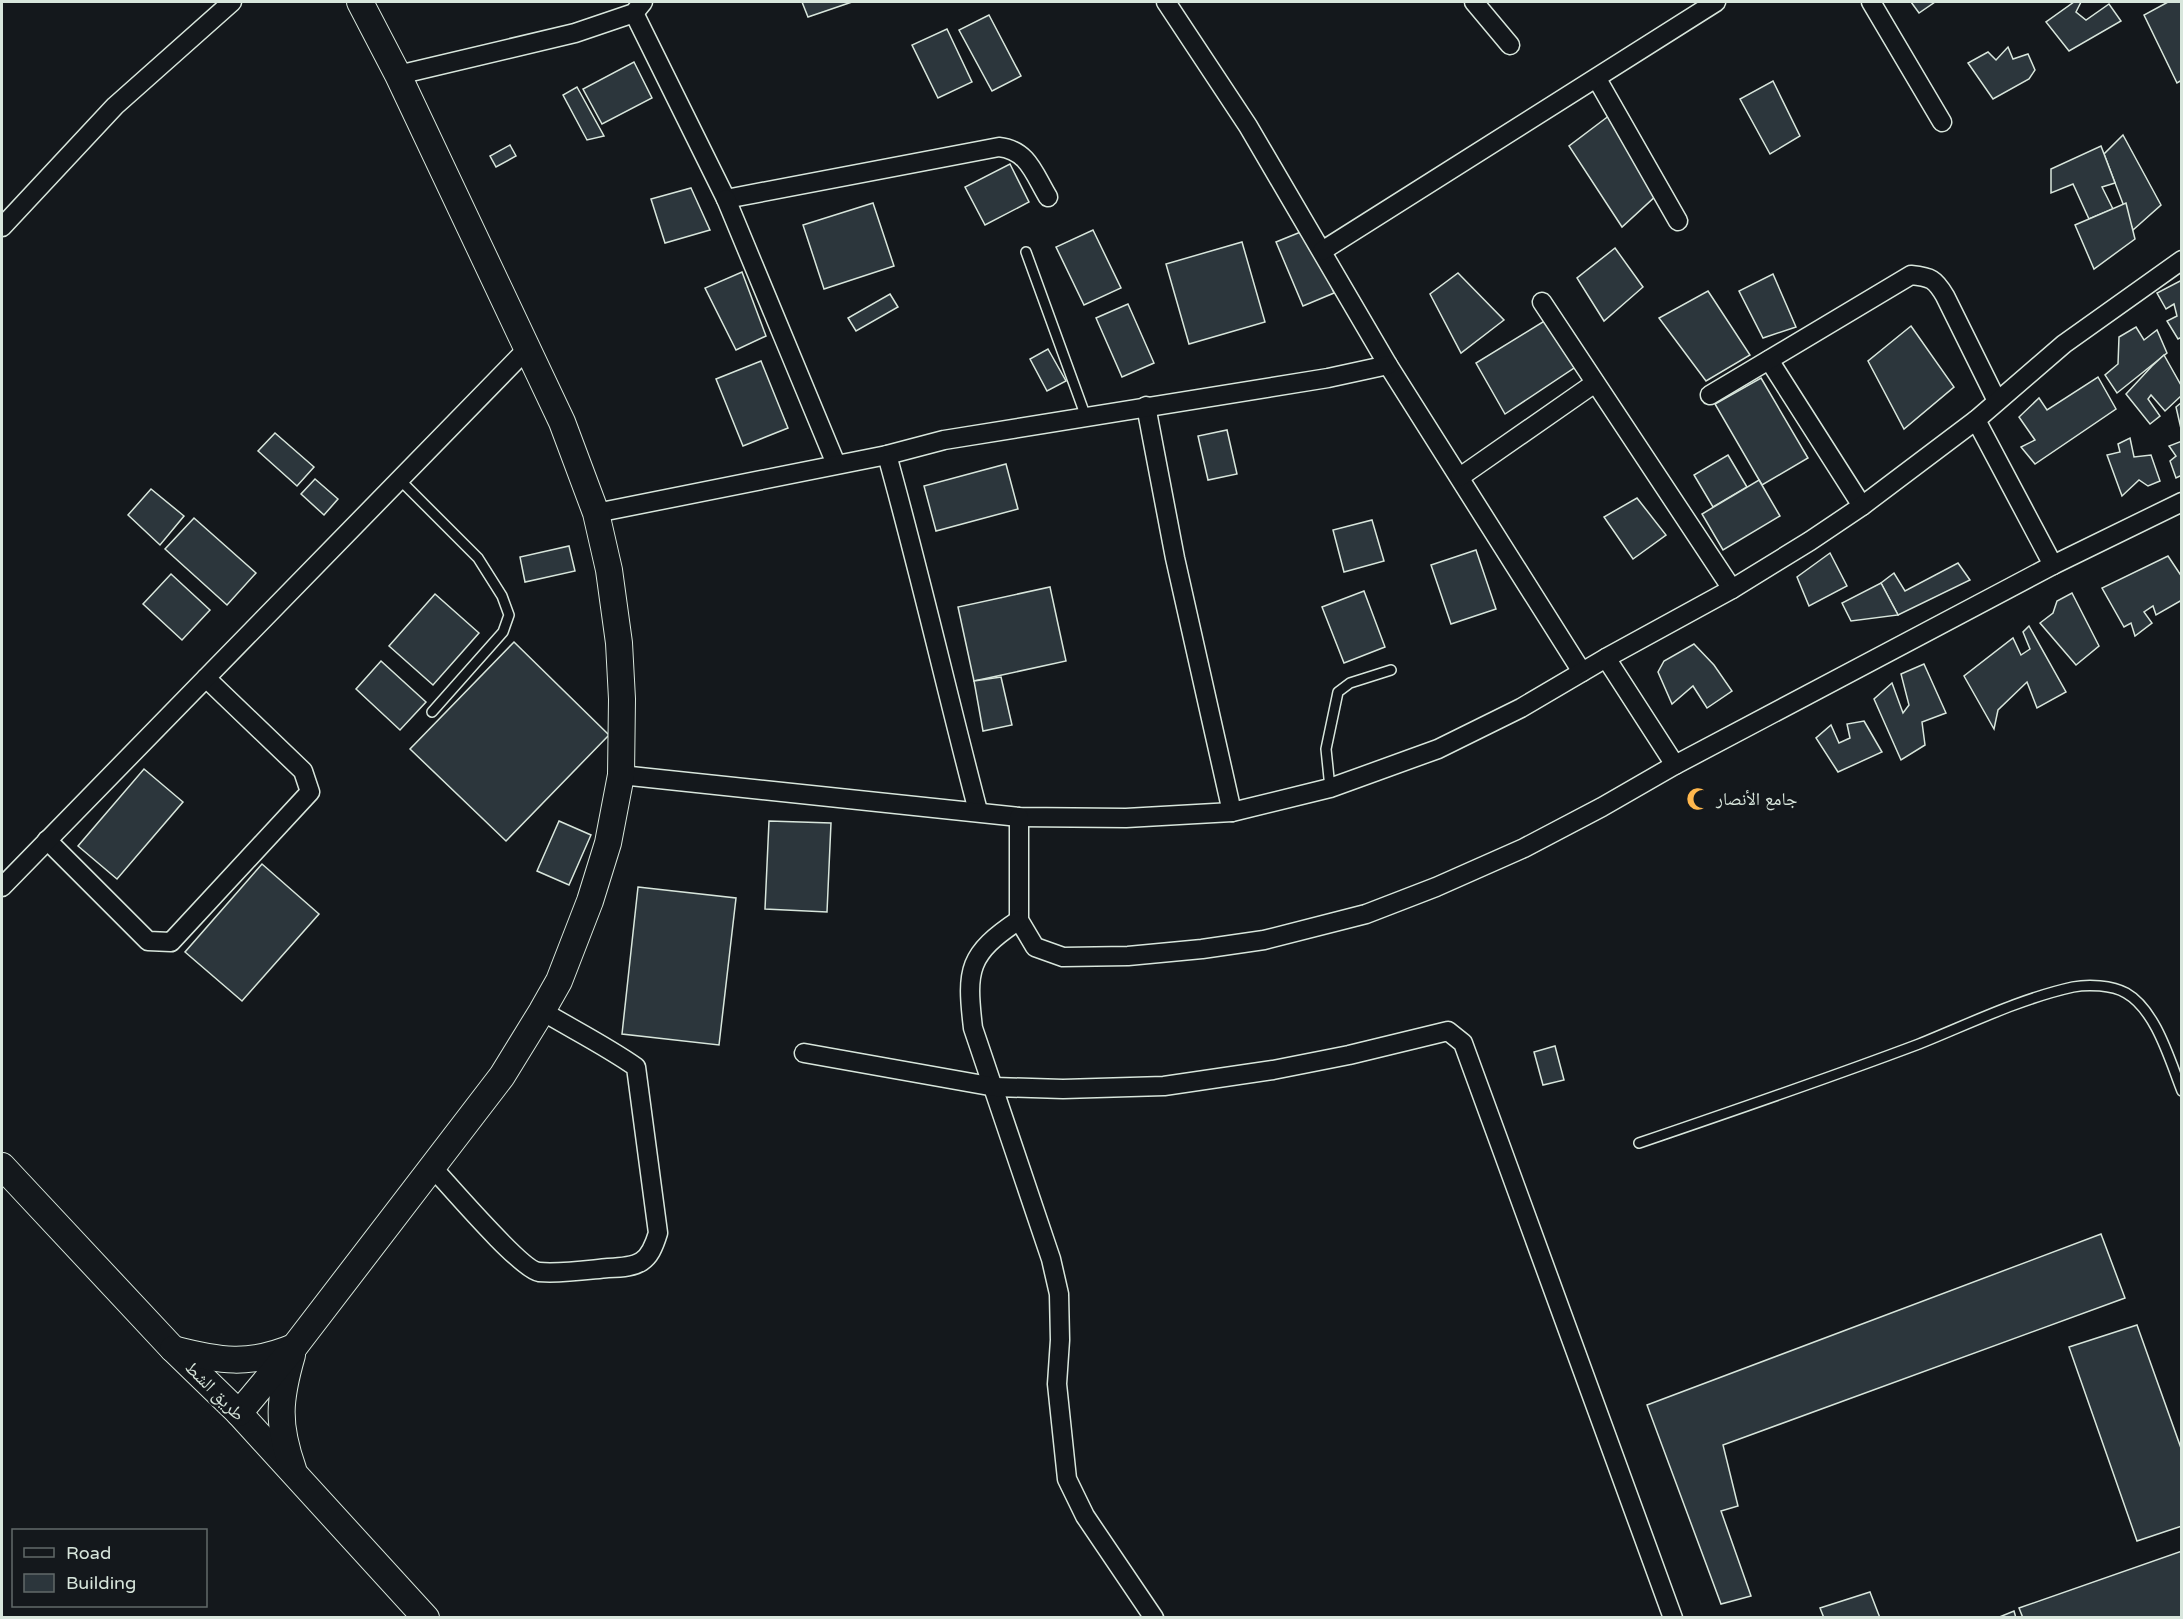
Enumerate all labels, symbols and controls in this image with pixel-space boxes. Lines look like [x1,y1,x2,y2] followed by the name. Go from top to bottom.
[1685,786,1711,812] mosque icon: جامع الأنصار
[1715,788,1798,811] place label: جامع الأنصار
[181,1357,249,1425] street label: طريق الشط
[12,1529,207,1607] legend
[66,1542,111,1564] text: Road
[66,1572,136,1594] text: Building

